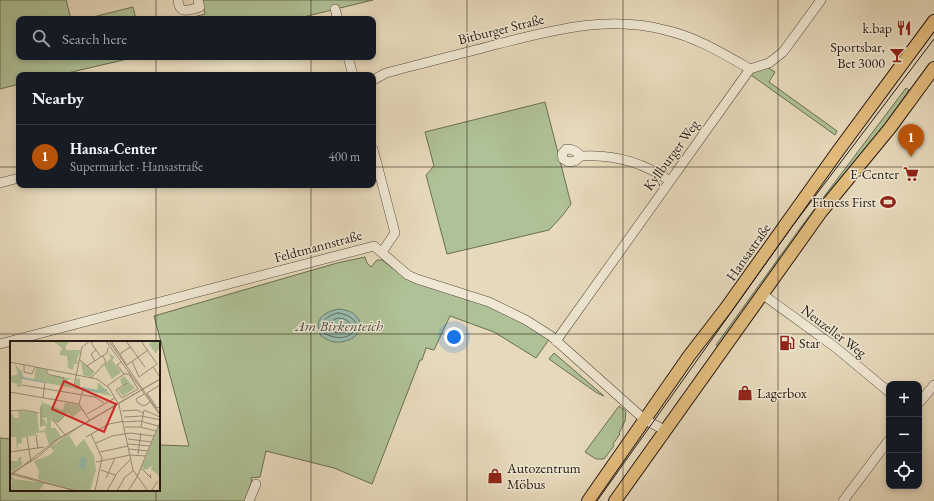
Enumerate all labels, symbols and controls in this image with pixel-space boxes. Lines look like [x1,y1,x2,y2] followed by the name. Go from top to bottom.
[456,9,546,48] street label: Bitburger Straße
[16,16,376,60] search box
[862,19,892,37] place label: k.bap
[895,19,913,37] restaurant icon: k.bap
[30,27,52,49] icon: search
[62,29,127,48] text: Search here
[830,38,885,72] place label: Sportsbar, Bet 3000
[888,46,906,64] bar icon: Sportsbar, Bet 3000
[32,87,84,109] text: Nearby
[639,115,703,194] street label: Kyllburger Weg
[898,124,924,157] pin: 1
[70,139,157,158] text: Hansa-Center
[42,148,48,165] text: 1
[329,148,360,165] text: 400 m
[70,158,203,175] text: Supermarket · Hansastraße
[850,165,899,183] place label: E-Center
[902,165,920,183] supermarket icon: E-Center
[812,193,877,211] place label: Fitness First
[879,193,897,211] sports icon: Fitness First
[722,219,775,284] street label: Hansastraße
[272,226,364,266] street label: Feldtmannstraße
[798,301,871,362] street label: Neuzeller Weg
[294,316,384,335] water label: Am Birkenteich
[444,327,464,347] your location
[778,334,796,352] fuel station icon: Star
[799,334,820,352] place label: Star
[10,341,160,491] inset map
[886,381,922,489] map controls
[886,381,922,417] button: +
[736,384,754,402] shop icon: Lagerbox
[757,384,807,402] place label: Lagerbox
[886,417,922,453] button: −
[886,453,922,489] button: locate
[506,459,581,493] place label: Autozentrum Möbus
[486,467,504,485] shop icon: Autozentrum Möbus

